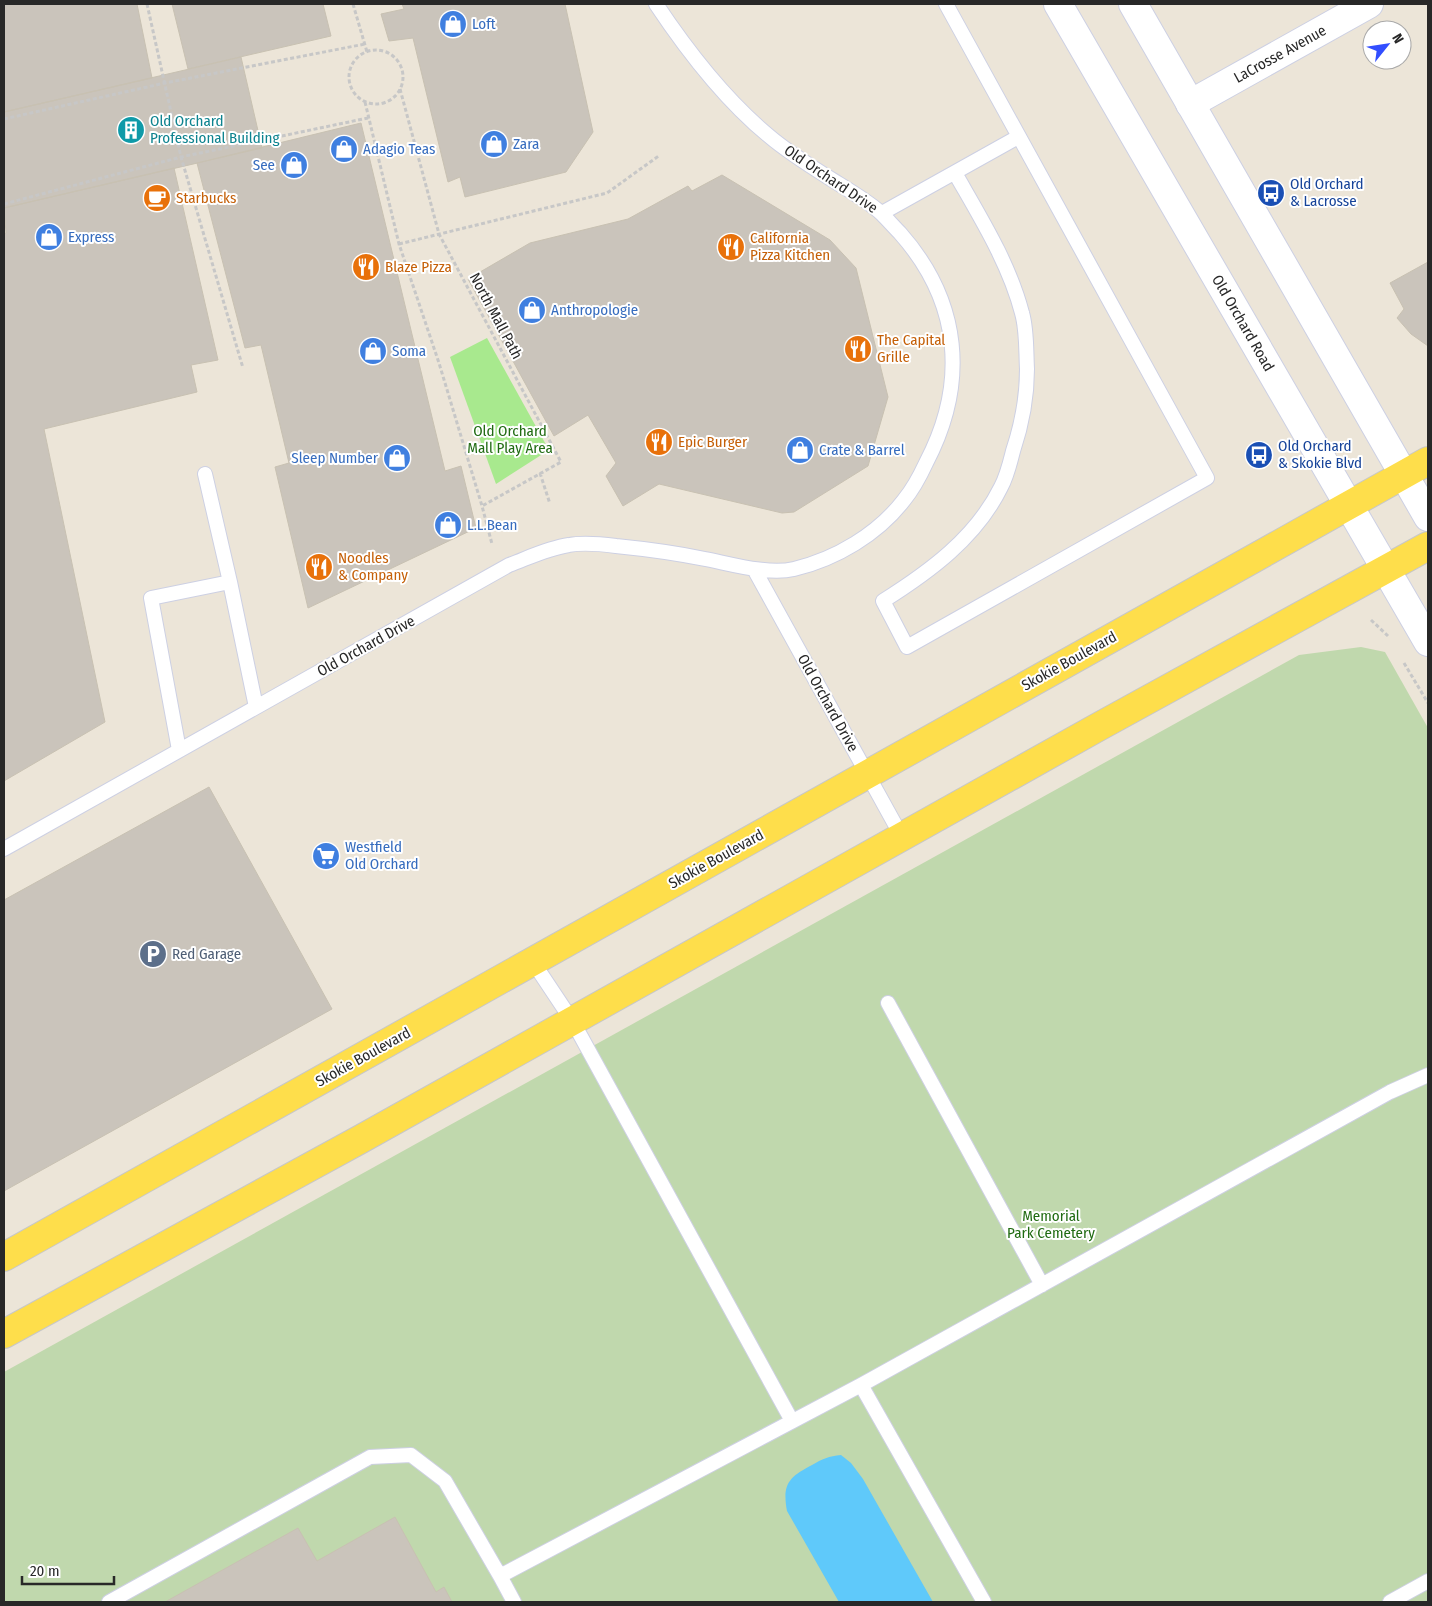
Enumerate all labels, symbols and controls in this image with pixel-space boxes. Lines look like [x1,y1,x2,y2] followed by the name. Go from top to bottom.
[438,9,468,39] shop icon: Loft
[472,15,496,33] place label: Loft
[1362,20,1412,70] north arrow
[1231,21,1329,87] street label: LaCrosse Avenue
[1388,31,1407,47] text: N
[150,112,280,147] place label: Old Orchard Professional Building
[116,115,146,145] building icon: Old Orchard Professional Building
[479,129,509,159] shop icon: Zara
[329,134,359,164] shop icon: Adagio Teas
[513,135,539,153] place label: Zara
[363,140,435,158] place label: Adagio Teas
[781,141,881,217] street label: Old Orchard Drive
[279,150,309,180] shop icon: See
[253,156,275,174] place label: See
[1290,175,1364,210] place label: Old Orchard & Lacrosse
[1256,178,1286,208] bus stop icon: Old Orchard & Lacrosse
[142,183,172,213] cafe icon: Starbucks
[176,189,236,207] place label: Starbucks
[34,222,64,252] shop icon: Express
[68,228,114,246] place label: Express
[750,229,830,264] place label: California Pizza Kitchen
[716,232,746,262] restaurant icon: California Pizza Kitchen
[351,252,381,282] restaurant icon: Blaze Pizza
[385,258,452,276] place label: Blaze Pizza
[466,270,526,362] street label: North Mall Path
[1208,272,1278,374] street label: Old Orchard Road
[517,295,547,325] shop icon: Anthropologie
[551,301,638,319] place label: Anthropologie
[877,331,945,366] place label: The Capital Grille
[843,334,873,364] restaurant icon: The Capital Grille
[358,336,388,366] shop icon: Soma
[392,342,426,360] place label: Soma
[467,422,553,457] park label: Old Orchard Mall Play Area
[644,427,674,457] restaurant icon: Epic Burger
[678,433,748,451] place label: Epic Burger
[785,435,815,465] shop icon: Crate & Barrel
[1278,437,1362,472] place label: Old Orchard & Skokie Blvd
[1244,440,1274,470] bus stop icon: Old Orchard & Skokie Blvd
[819,441,905,459] place label: Crate & Barrel
[382,443,412,473] shop icon: Sleep Number
[291,449,379,467] place label: Sleep Number
[433,510,463,540] shop icon: L.L.Bean
[467,516,517,534] place label: L.L.Bean
[338,549,408,584] place label: Noodles & Company
[304,552,334,582] restaurant icon: Noodles & Company
[314,612,418,680] street label: Old Orchard Drive
[1018,627,1120,695] street label: Skokie Boulevard
[794,651,862,755] street label: Old Orchard Drive
[665,825,767,893] street label: Skokie Boulevard
[345,838,419,873] place label: Westfield Old Orchard
[311,841,341,871] supermarket icon: Westfield Old Orchard
[138,939,168,969] parking icon: Red Garage
[172,945,241,963] place label: Red Garage
[312,1023,414,1091] street label: Skokie Boulevard
[1007,1207,1095,1242] park label: Memorial Park Cemetery
[22,1554,115,1586] scale bar
[30,1562,60,1580] text: 20 m

